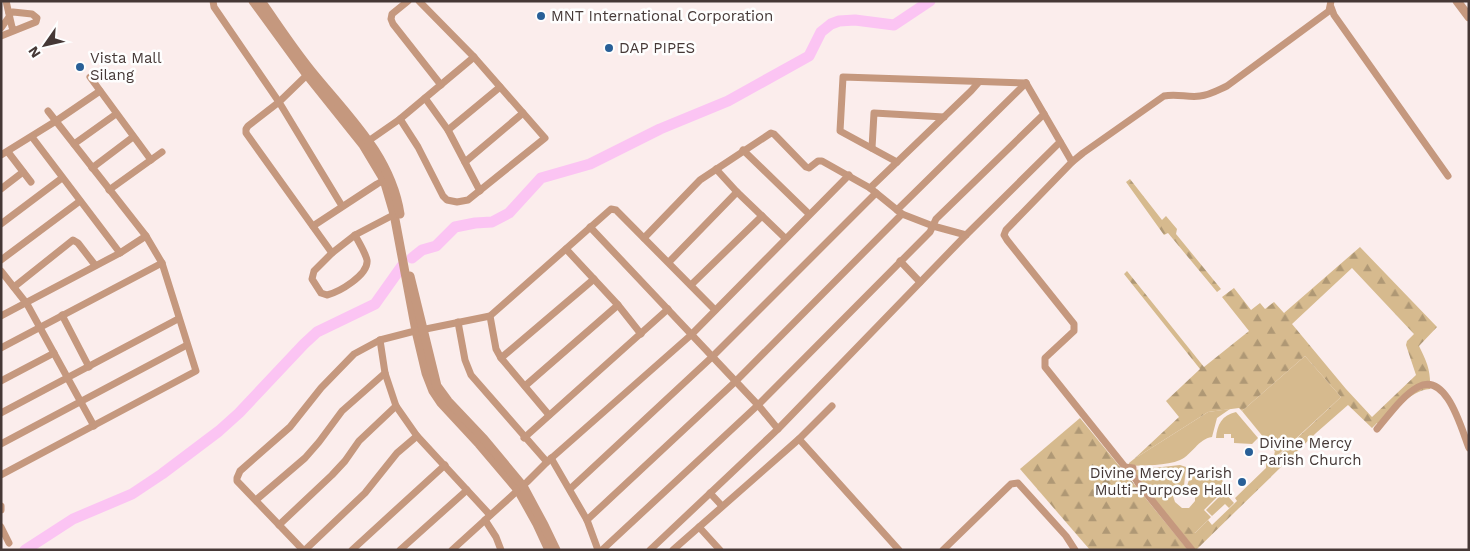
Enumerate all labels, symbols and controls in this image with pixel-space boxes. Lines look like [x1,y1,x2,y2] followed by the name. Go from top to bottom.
[551,7,773,25] place label: MNT International Corporation
[535,10,547,22] marker: MNT International Corporation
[20,20,70,70] north arrow
[619,39,695,57] place label: DAP PIPES
[603,42,615,54] marker: DAP PIPES
[25,43,44,61] text: N
[90,49,162,84] place label: Vista Mall Silang
[74,61,86,73] marker: Vista Mall Silang
[1259,434,1361,469] place label: Divine Mercy Parish Church
[1243,446,1255,458] marker: Divine Mercy Parish Church
[1090,464,1232,499] place label: Divine Mercy Parish Multi-Purpose Hall
[1236,476,1248,488] marker: Divine Mercy Parish Multi-Purpose Hall

